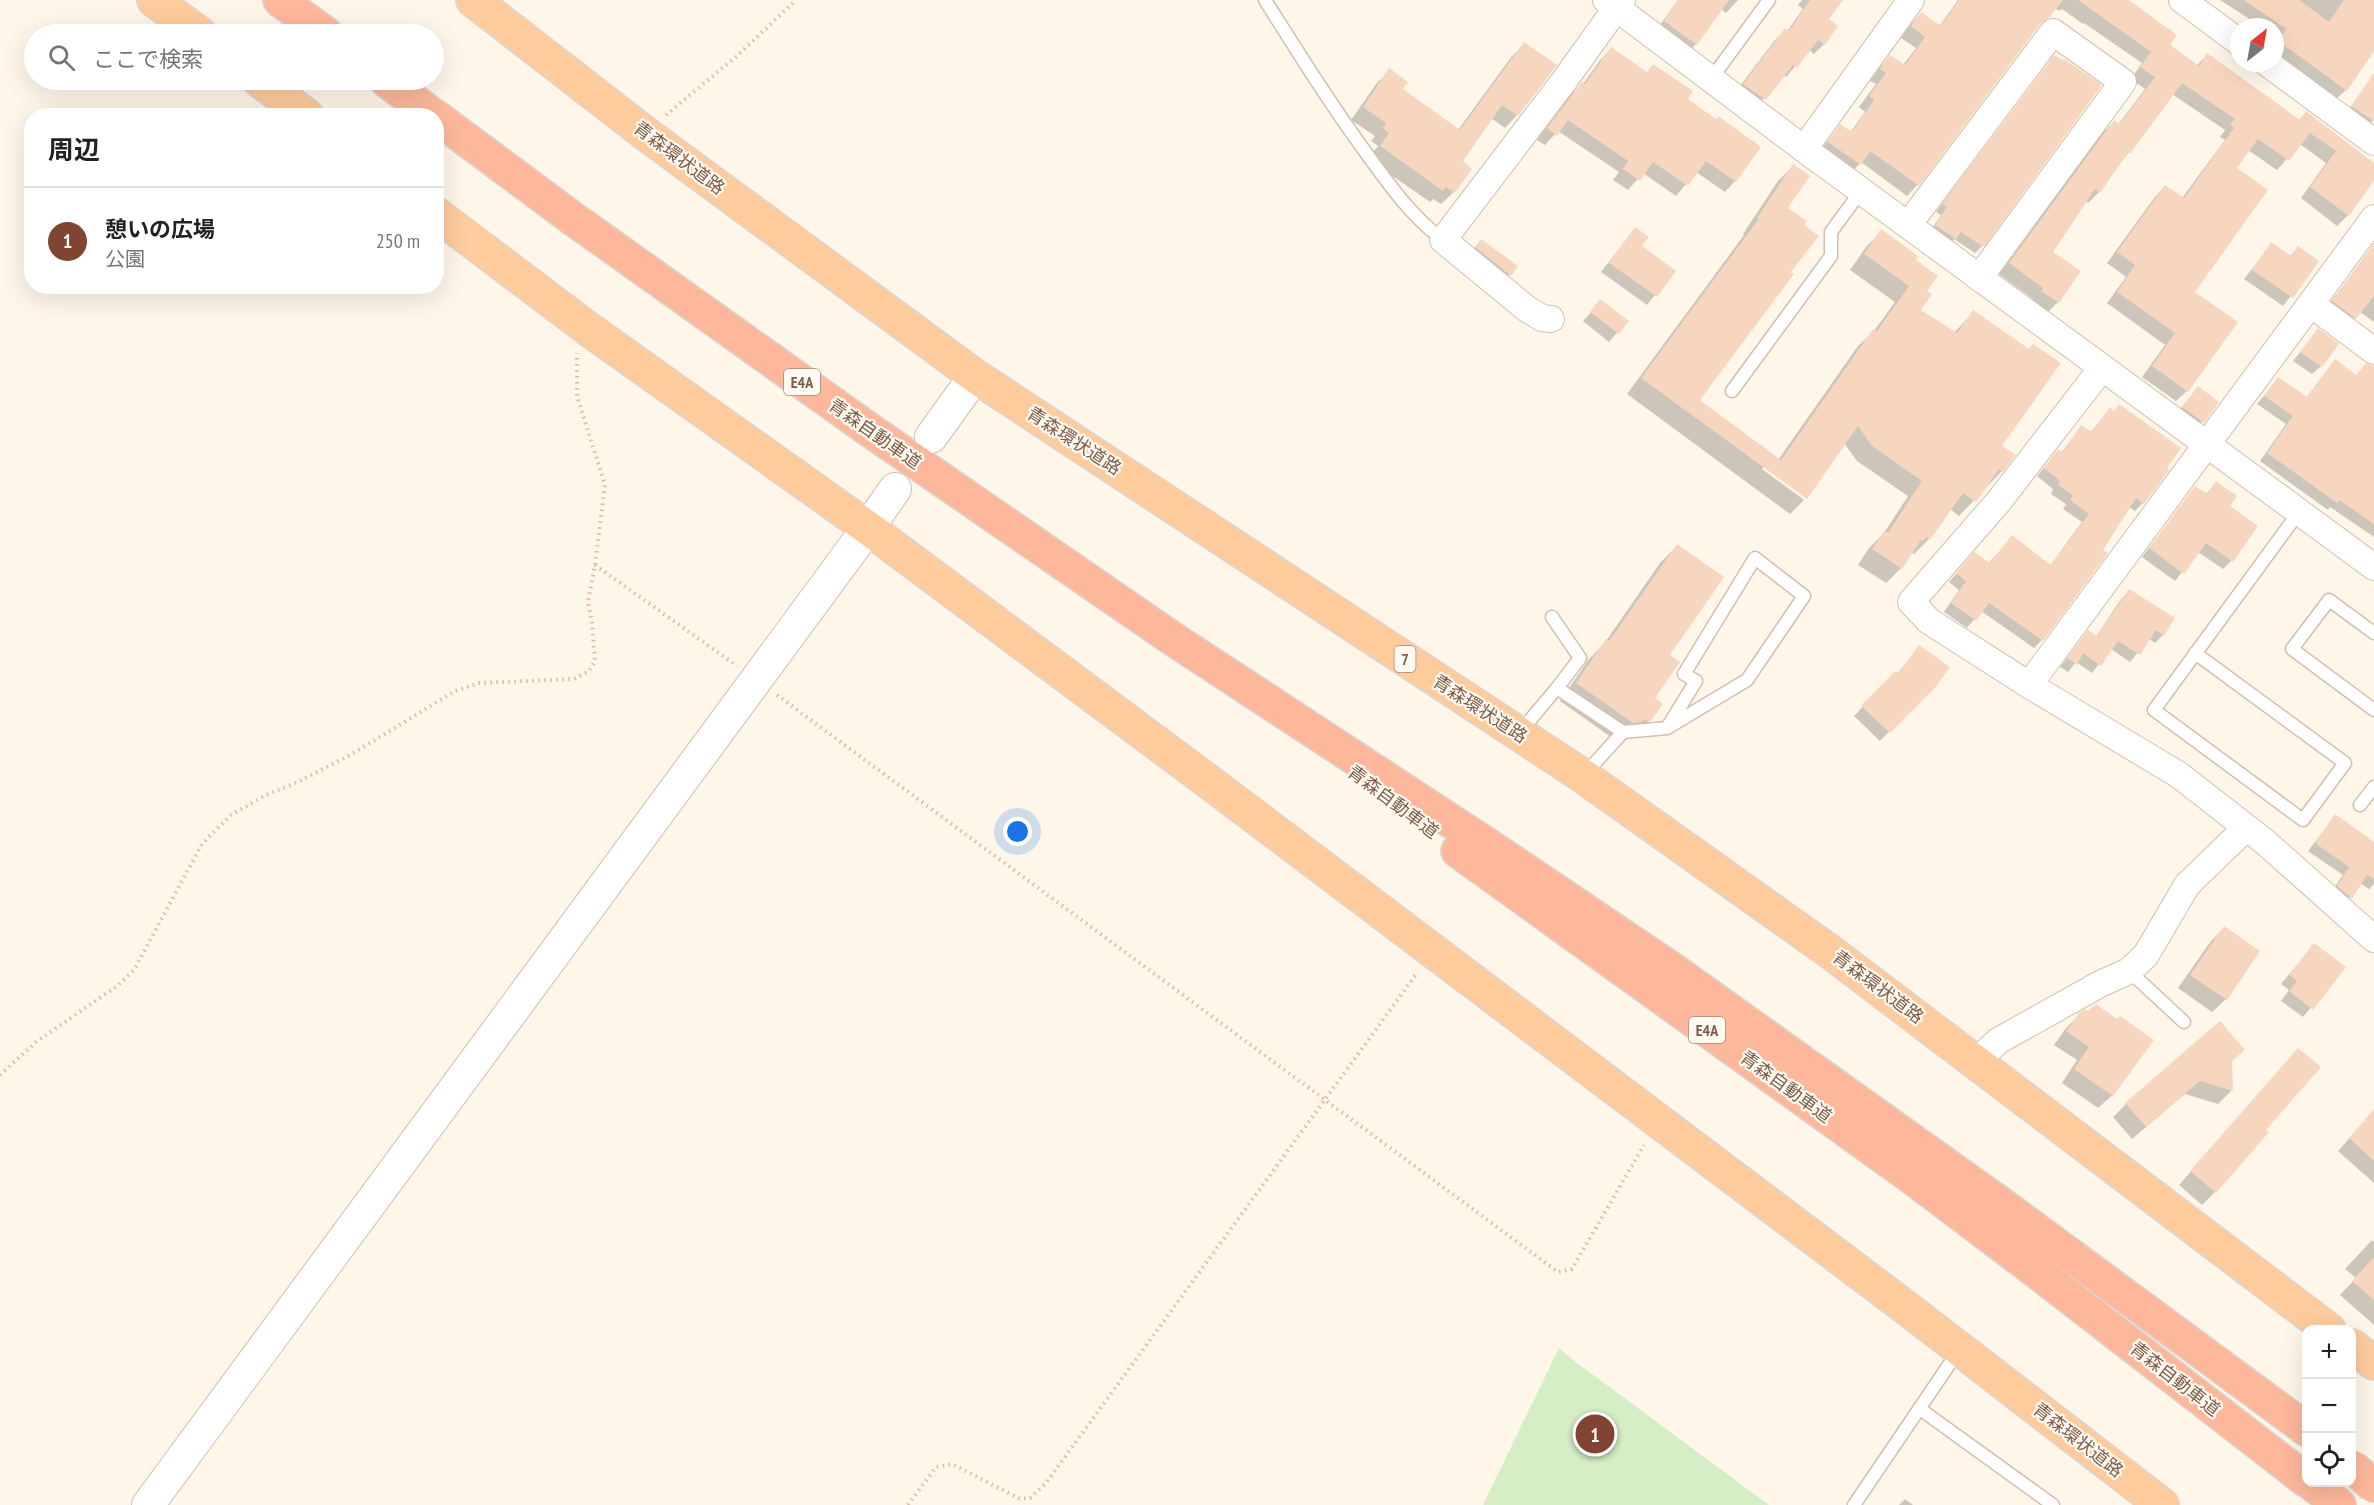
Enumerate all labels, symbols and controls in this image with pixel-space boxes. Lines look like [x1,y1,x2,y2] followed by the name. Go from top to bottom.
[2230,18,2284,72] north arrow
[24,24,444,90] search box
[45,41,78,74] icon: search
[93,45,203,73] text: ここで検索
[629,116,729,199] street label: 青森環状道路
[48,133,100,166] text: 周辺
[105,215,215,243] text: 憩いの広場
[63,228,72,254] text: 1
[376,228,420,254] text: 250 m
[105,246,145,272] text: 公園
[784,369,820,395] road number: E4A
[824,393,926,474] street label: 青森自動車道
[1023,402,1126,480] street label: 青森環状道路
[1394,646,1416,672] road number: 7
[1429,670,1532,748] street label: 青森環状道路
[1343,760,1443,843] street label: 青森自動車道
[1003,817,1032,846] your location
[1828,945,1928,1028] street label: 青森環状道路
[1689,1017,1725,1043] road number: E4A
[1736,1046,1837,1128] street label: 青森自動車道
[2302,1325,2356,1487] map controls
[2302,1325,2356,1379] button: +
[2126,1336,2225,1421] street label: 青森自動車道
[2302,1379,2356,1433] button: −
[2029,1397,2128,1482] street label: 青森環状道路
[1576,1412,1614,1456] pin: 1
[2302,1433,2356,1487] button: locate

